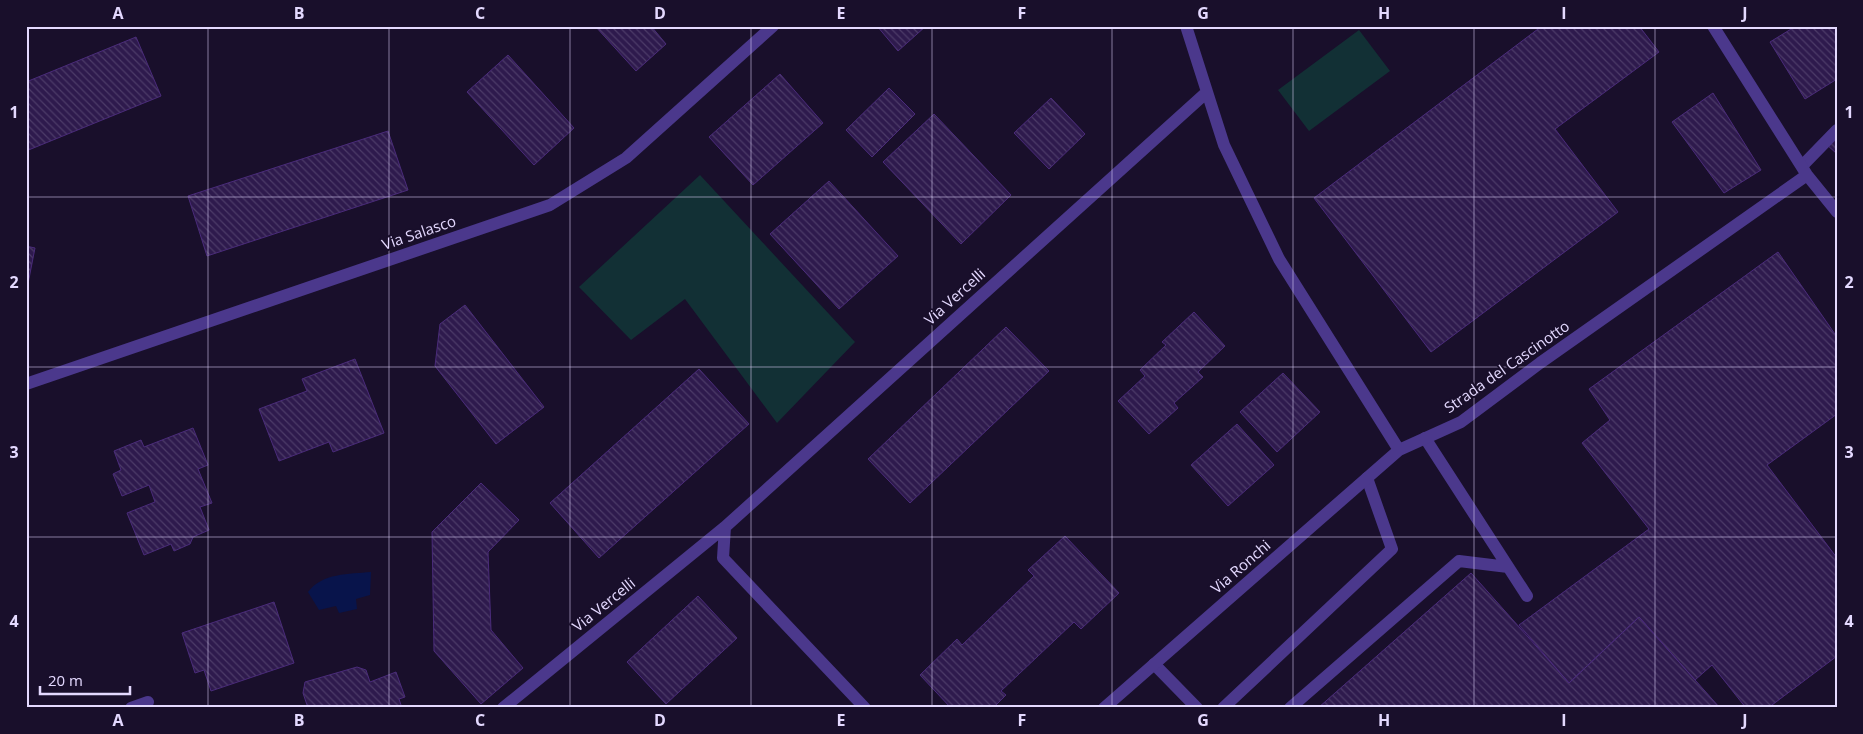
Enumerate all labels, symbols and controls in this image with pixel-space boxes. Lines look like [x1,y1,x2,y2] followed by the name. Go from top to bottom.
[112,2,124,24] text: A
[294,2,304,24] text: B
[475,2,485,24] text: C
[654,2,666,24] text: D
[837,2,846,24] text: E
[1018,2,1026,24] text: F
[1197,2,1209,24] text: G
[1378,2,1390,24] text: H
[1561,2,1567,24] text: I
[1740,2,1748,24] text: J
[9,101,19,123] text: 1
[1844,101,1854,123] text: 1
[379,210,458,254] street label: Via Salasco
[920,264,989,329] street label: Via Vercelli
[9,271,19,293] text: 2
[1844,271,1854,293] text: 2
[1440,315,1573,417] street label: Strada del Cascinotto
[9,441,19,463] text: 3
[1844,441,1854,463] text: 3
[1206,535,1274,598] street label: Via Ronchi
[568,573,639,636] street label: Via Vercelli
[9,610,19,632] text: 4
[1844,610,1854,632] text: 4
[40,664,130,696] scale bar
[48,670,83,690] text: 20 m
[112,709,124,731] text: A
[294,709,304,731] text: B
[475,709,485,731] text: C
[654,709,666,731] text: D
[837,709,846,731] text: E
[1018,709,1026,731] text: F
[1197,709,1209,731] text: G
[1378,709,1390,731] text: H
[1561,709,1567,731] text: I
[1740,709,1748,731] text: J

